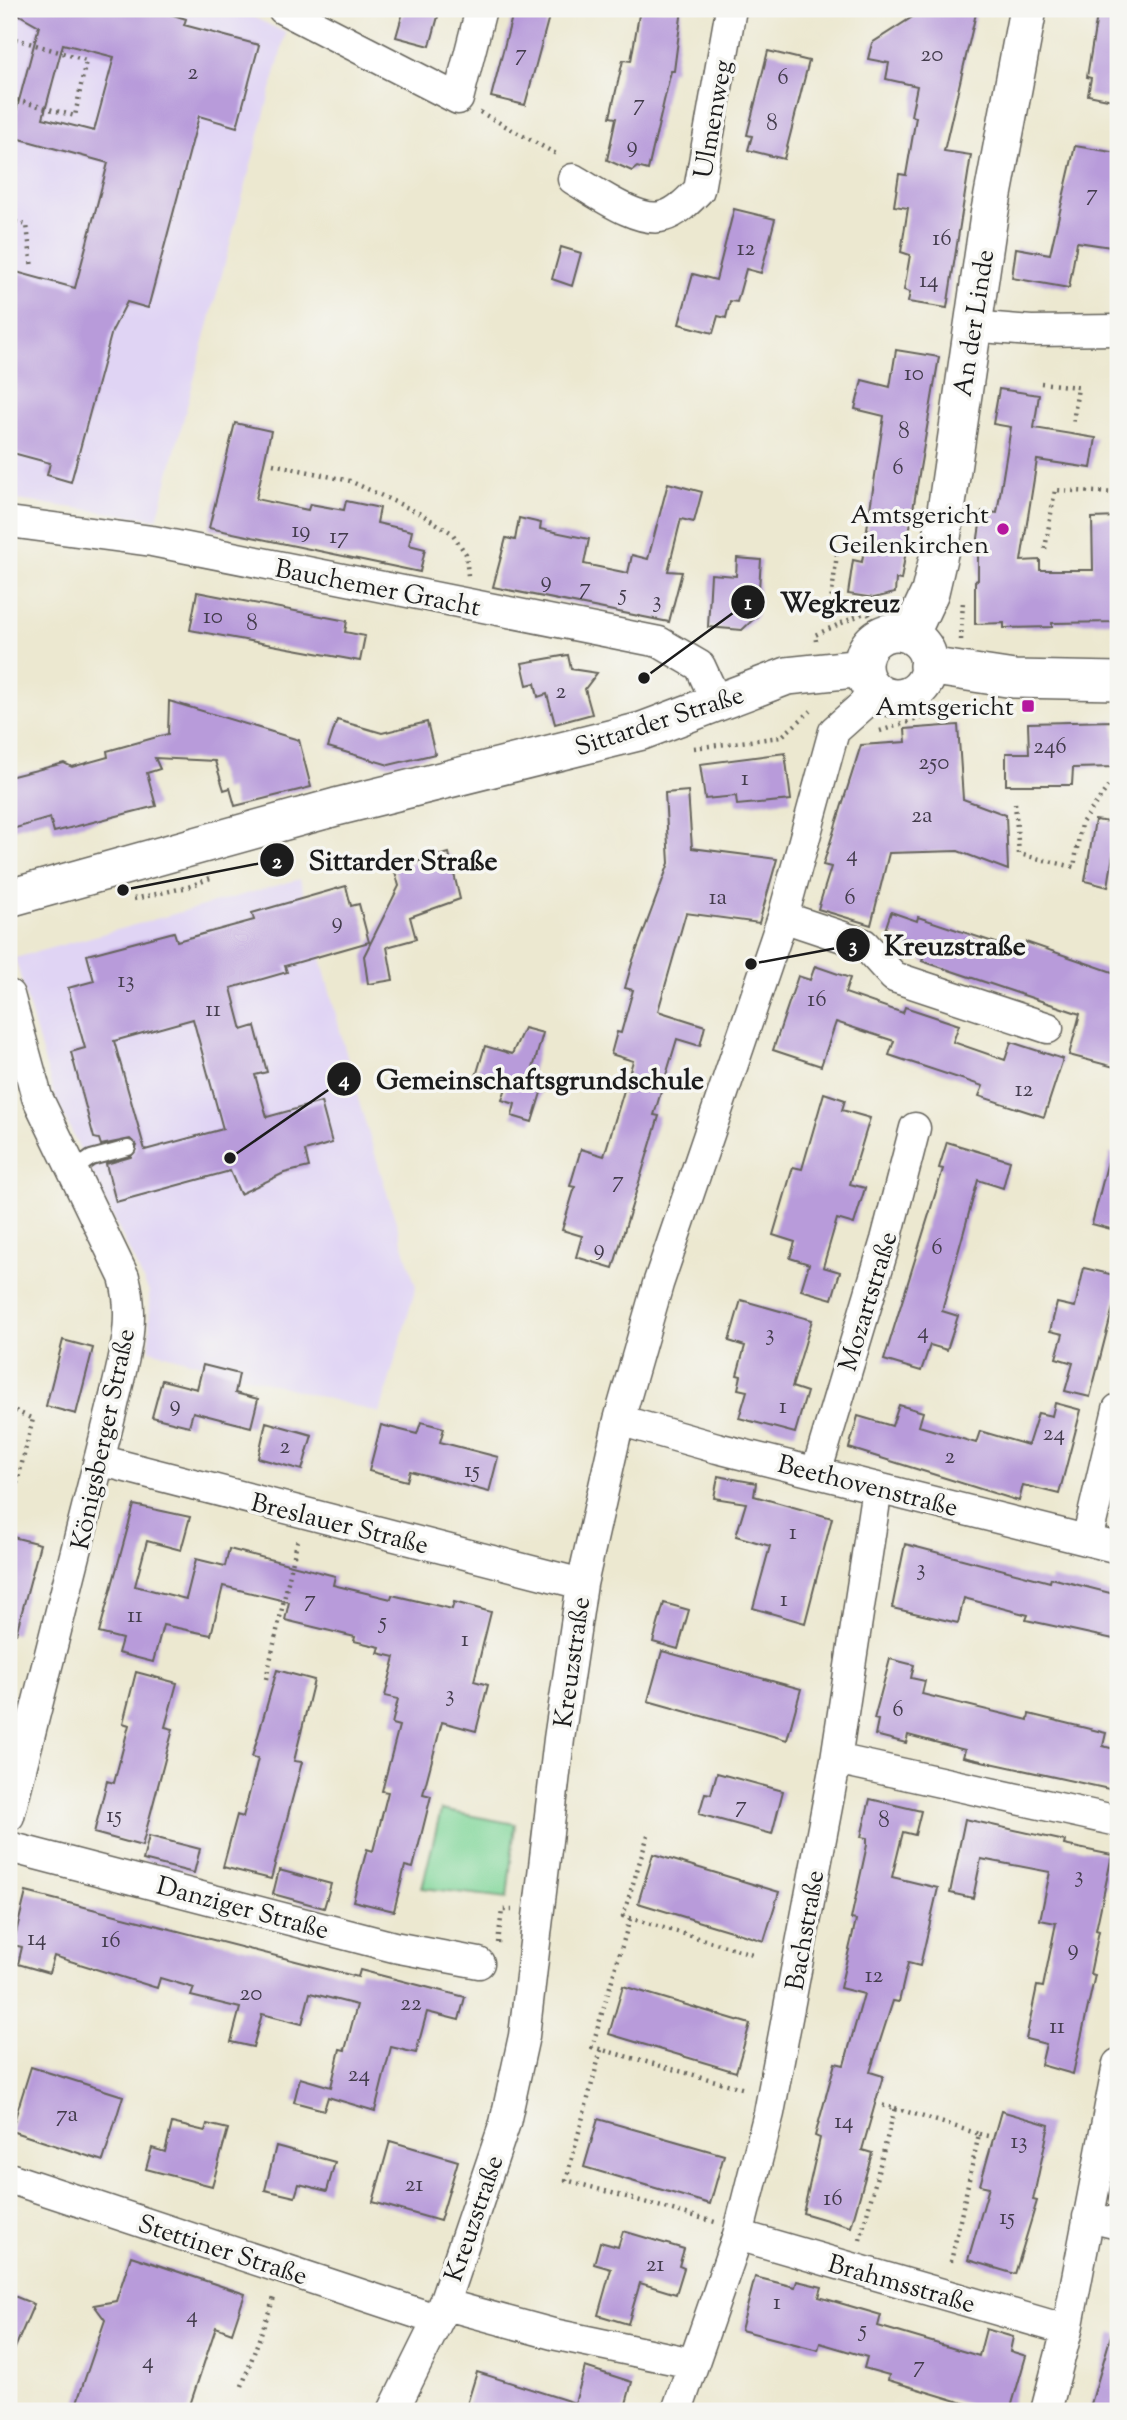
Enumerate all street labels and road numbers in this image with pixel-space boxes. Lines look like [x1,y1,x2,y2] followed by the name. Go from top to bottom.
[686,57,743,182] street label: Ulmenweg
[946,247,1005,400] street label: An der Linde
[272,551,483,628] street label: Bauchemer Gracht
[571,678,749,767] street label: Sittarder Straße
[831,1227,908,1376] street label: Mozartstraße
[63,1326,146,1553] street label: Königsberger Straße
[773,1447,962,1528] street label: Beethovenstraße
[247,1486,432,1565] street label: Breslauer Straße
[546,1595,601,1730] street label: Kreuzstraße
[778,1867,835,1994] street label: Bachstraße
[152,1869,333,1950] street label: Danziger Straße
[436,2151,514,2287] street label: Kreuzstraße
[133,2207,312,2296] street label: Stettiner Straße
[823,2247,979,2324] street label: Brahmsstraße

